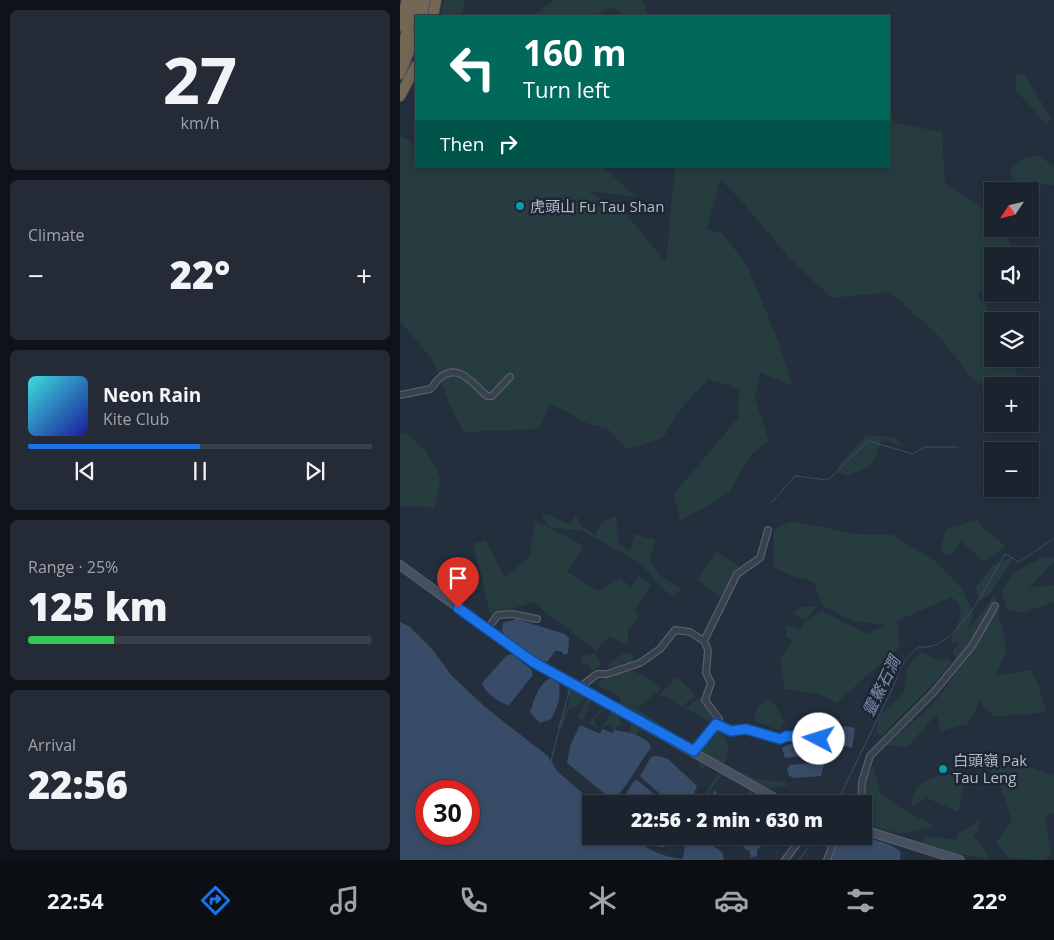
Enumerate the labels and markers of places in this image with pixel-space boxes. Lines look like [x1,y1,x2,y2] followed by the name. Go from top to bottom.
[530,196,664,216] place label: 虎頭山 Fu Tau Shan
[514,200,526,212] marker: 虎頭山 Fu Tau Shan
[437,557,479,608] pin
[953,750,1027,787] place label: 白頭嶺 Pak Tau Leng
[937,763,949,775] marker: 白頭嶺 Pak Tau Leng

